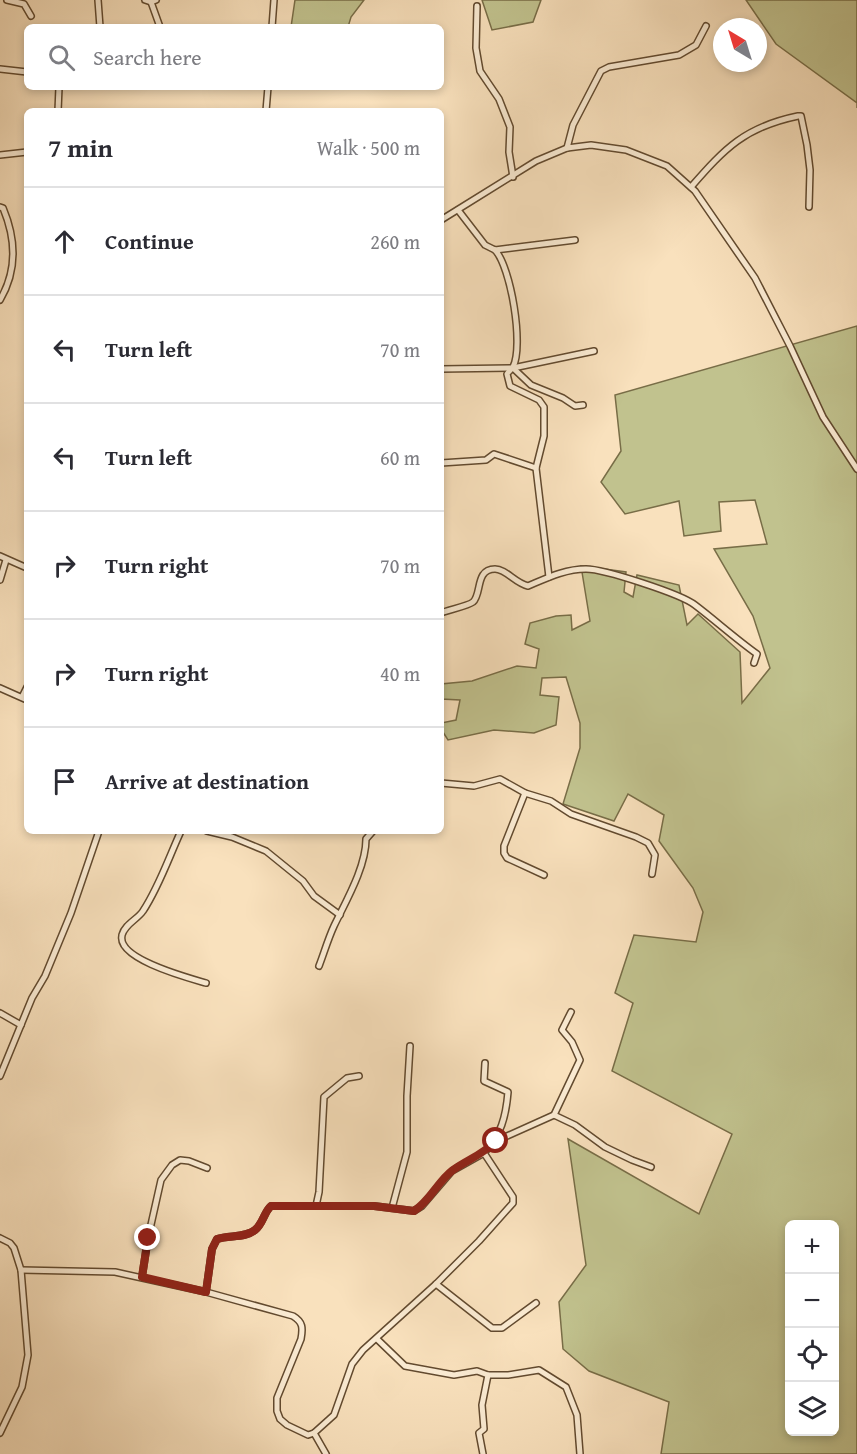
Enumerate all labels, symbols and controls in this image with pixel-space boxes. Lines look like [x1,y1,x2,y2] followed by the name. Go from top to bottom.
[713,18,767,72] north arrow
[24,24,444,90] search box
[45,41,78,74] icon: search
[93,41,202,73] text: Search here
[48,128,113,167] text: 7 min
[317,133,420,162] text: Walk · 500 m
[48,225,81,258] icon: ahead
[105,225,194,257] text: Continue
[370,227,420,256] text: 260 m
[48,333,81,366] icon: left
[105,333,192,365] text: Turn left
[380,335,420,364] text: 70 m
[48,441,81,474] icon: left
[105,441,192,473] text: Turn left
[380,443,420,472] text: 60 m
[48,549,81,582] icon: right
[105,549,208,581] text: Turn right
[380,551,420,580] text: 70 m
[48,657,81,690] icon: right
[105,657,208,689] text: Turn right
[380,659,420,688] text: 40 m
[48,765,81,798] icon: arrive
[105,765,309,797] text: Arrive at destination
[482,1127,508,1153] route start
[785,1220,839,1436] map controls
[785,1220,839,1274] button: +
[134,1224,160,1250] route end
[785,1274,839,1328] button: −
[785,1328,839,1382] button: locate
[785,1382,839,1436] button: layers

